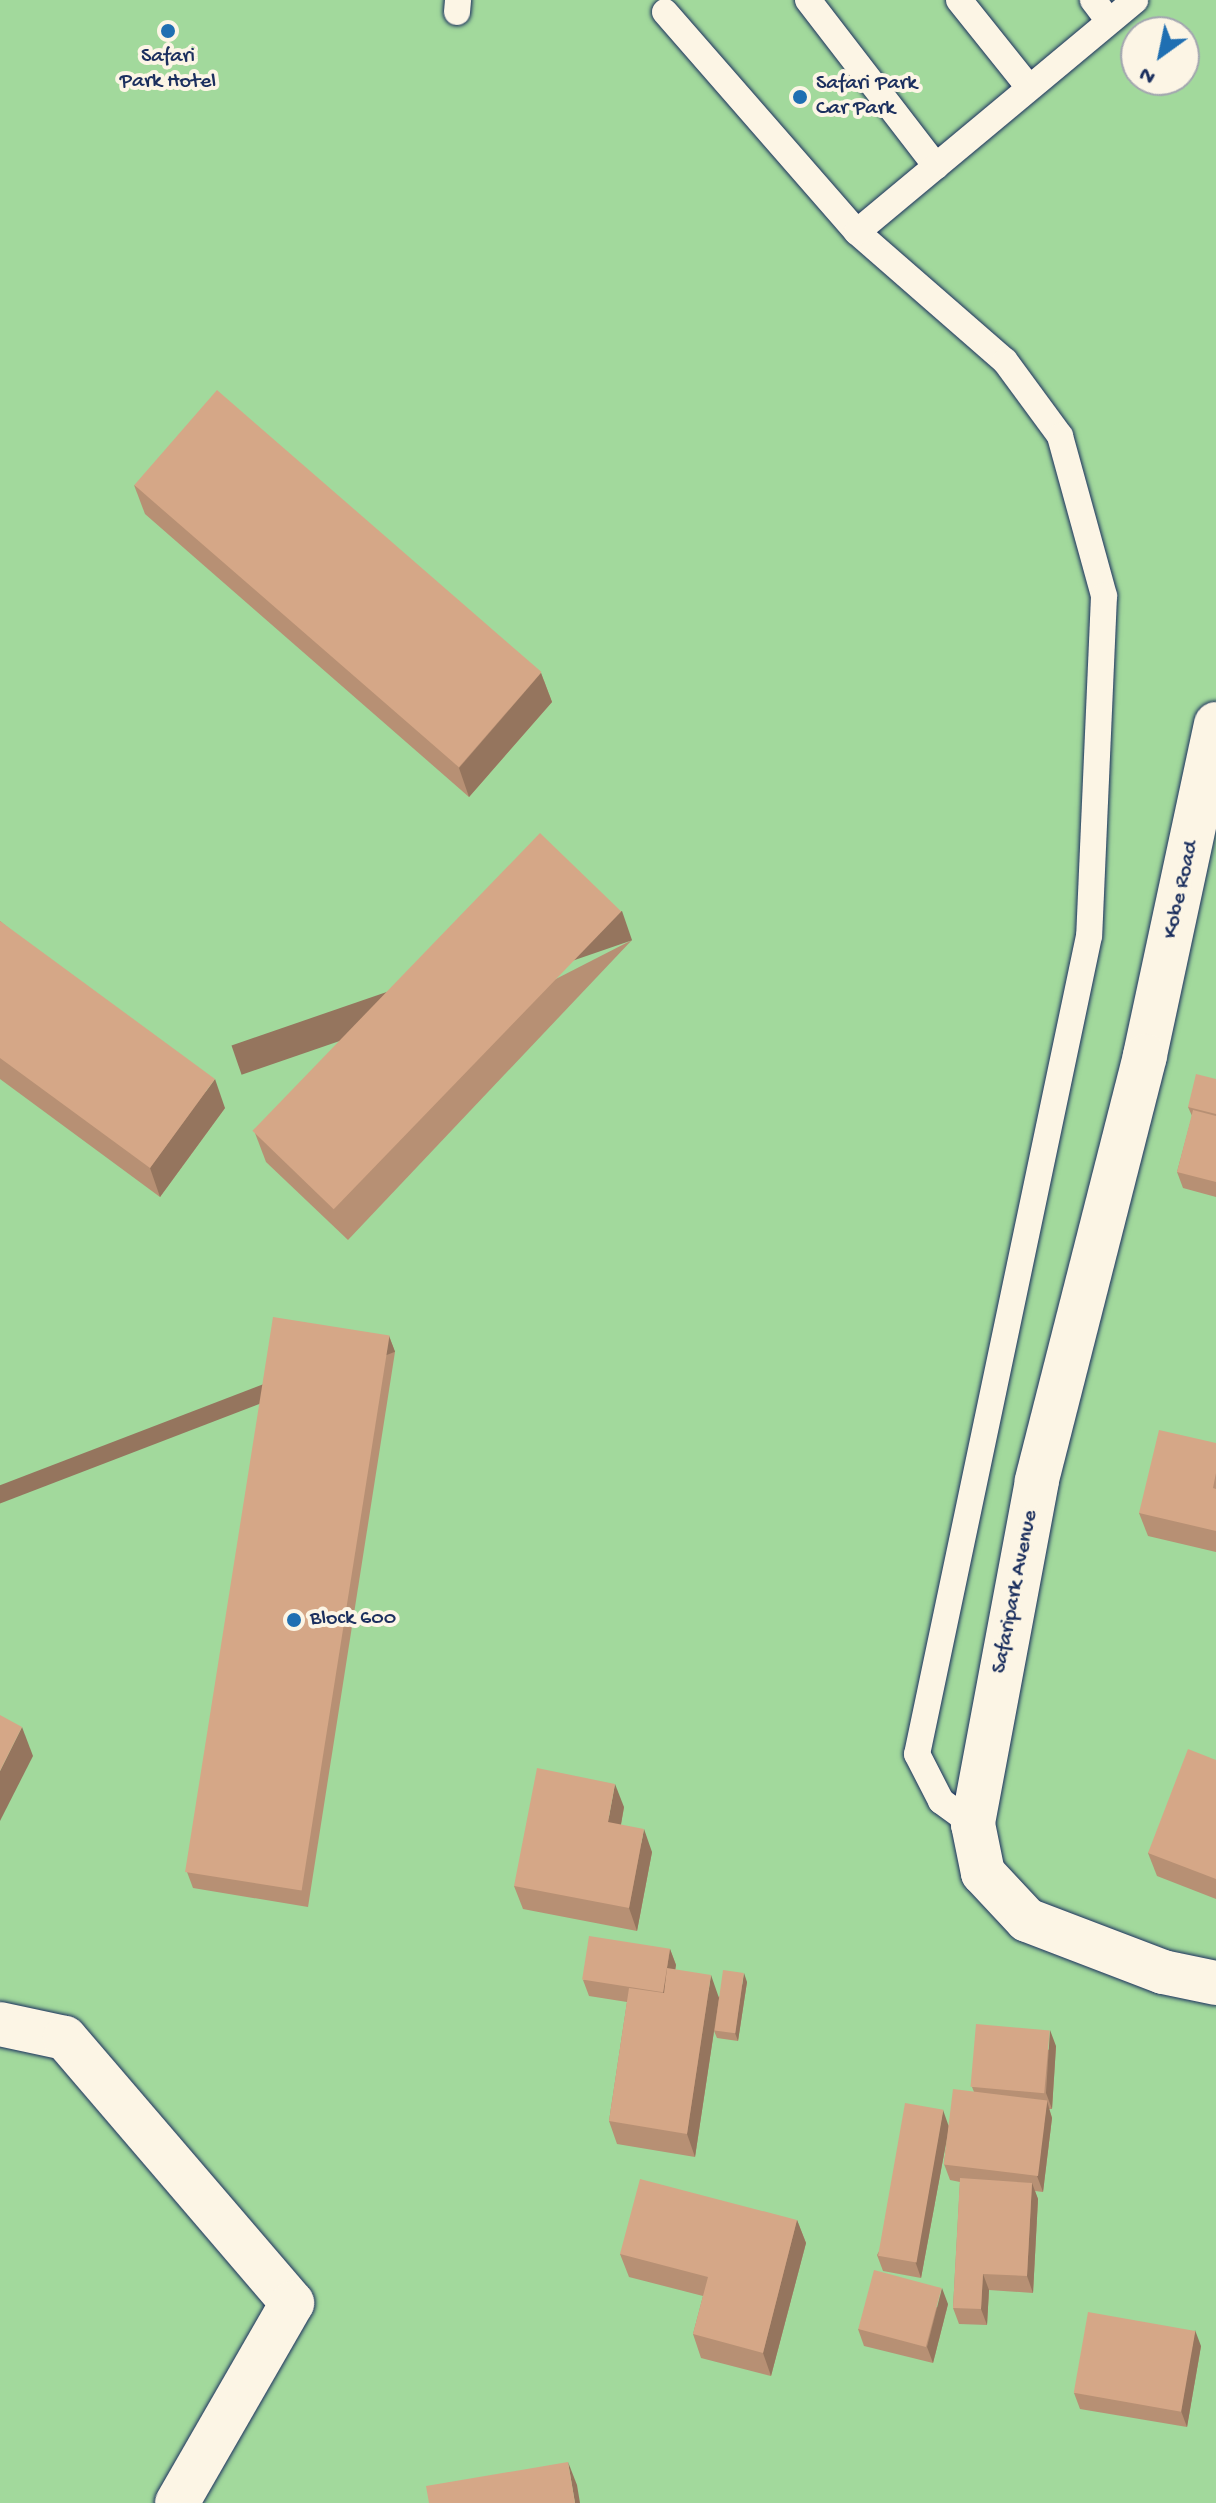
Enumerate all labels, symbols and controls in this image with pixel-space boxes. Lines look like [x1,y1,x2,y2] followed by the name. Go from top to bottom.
[1120,16,1200,96] north arrow
[159,22,177,40] marker: Safari Park Hotel
[120,44,216,96] place label: Safari Park Hotel
[1135,60,1161,89] text: N
[816,71,917,122] place label: Safari Park Car Park
[791,88,809,106] marker: Safari Park Car Park
[1158,838,1206,942] street label: Kobe Road
[987,1508,1045,1676] street label: Safaripark Avenue
[310,1607,396,1633] place label: Block 600
[285,1611,303,1629] marker: Block 600

